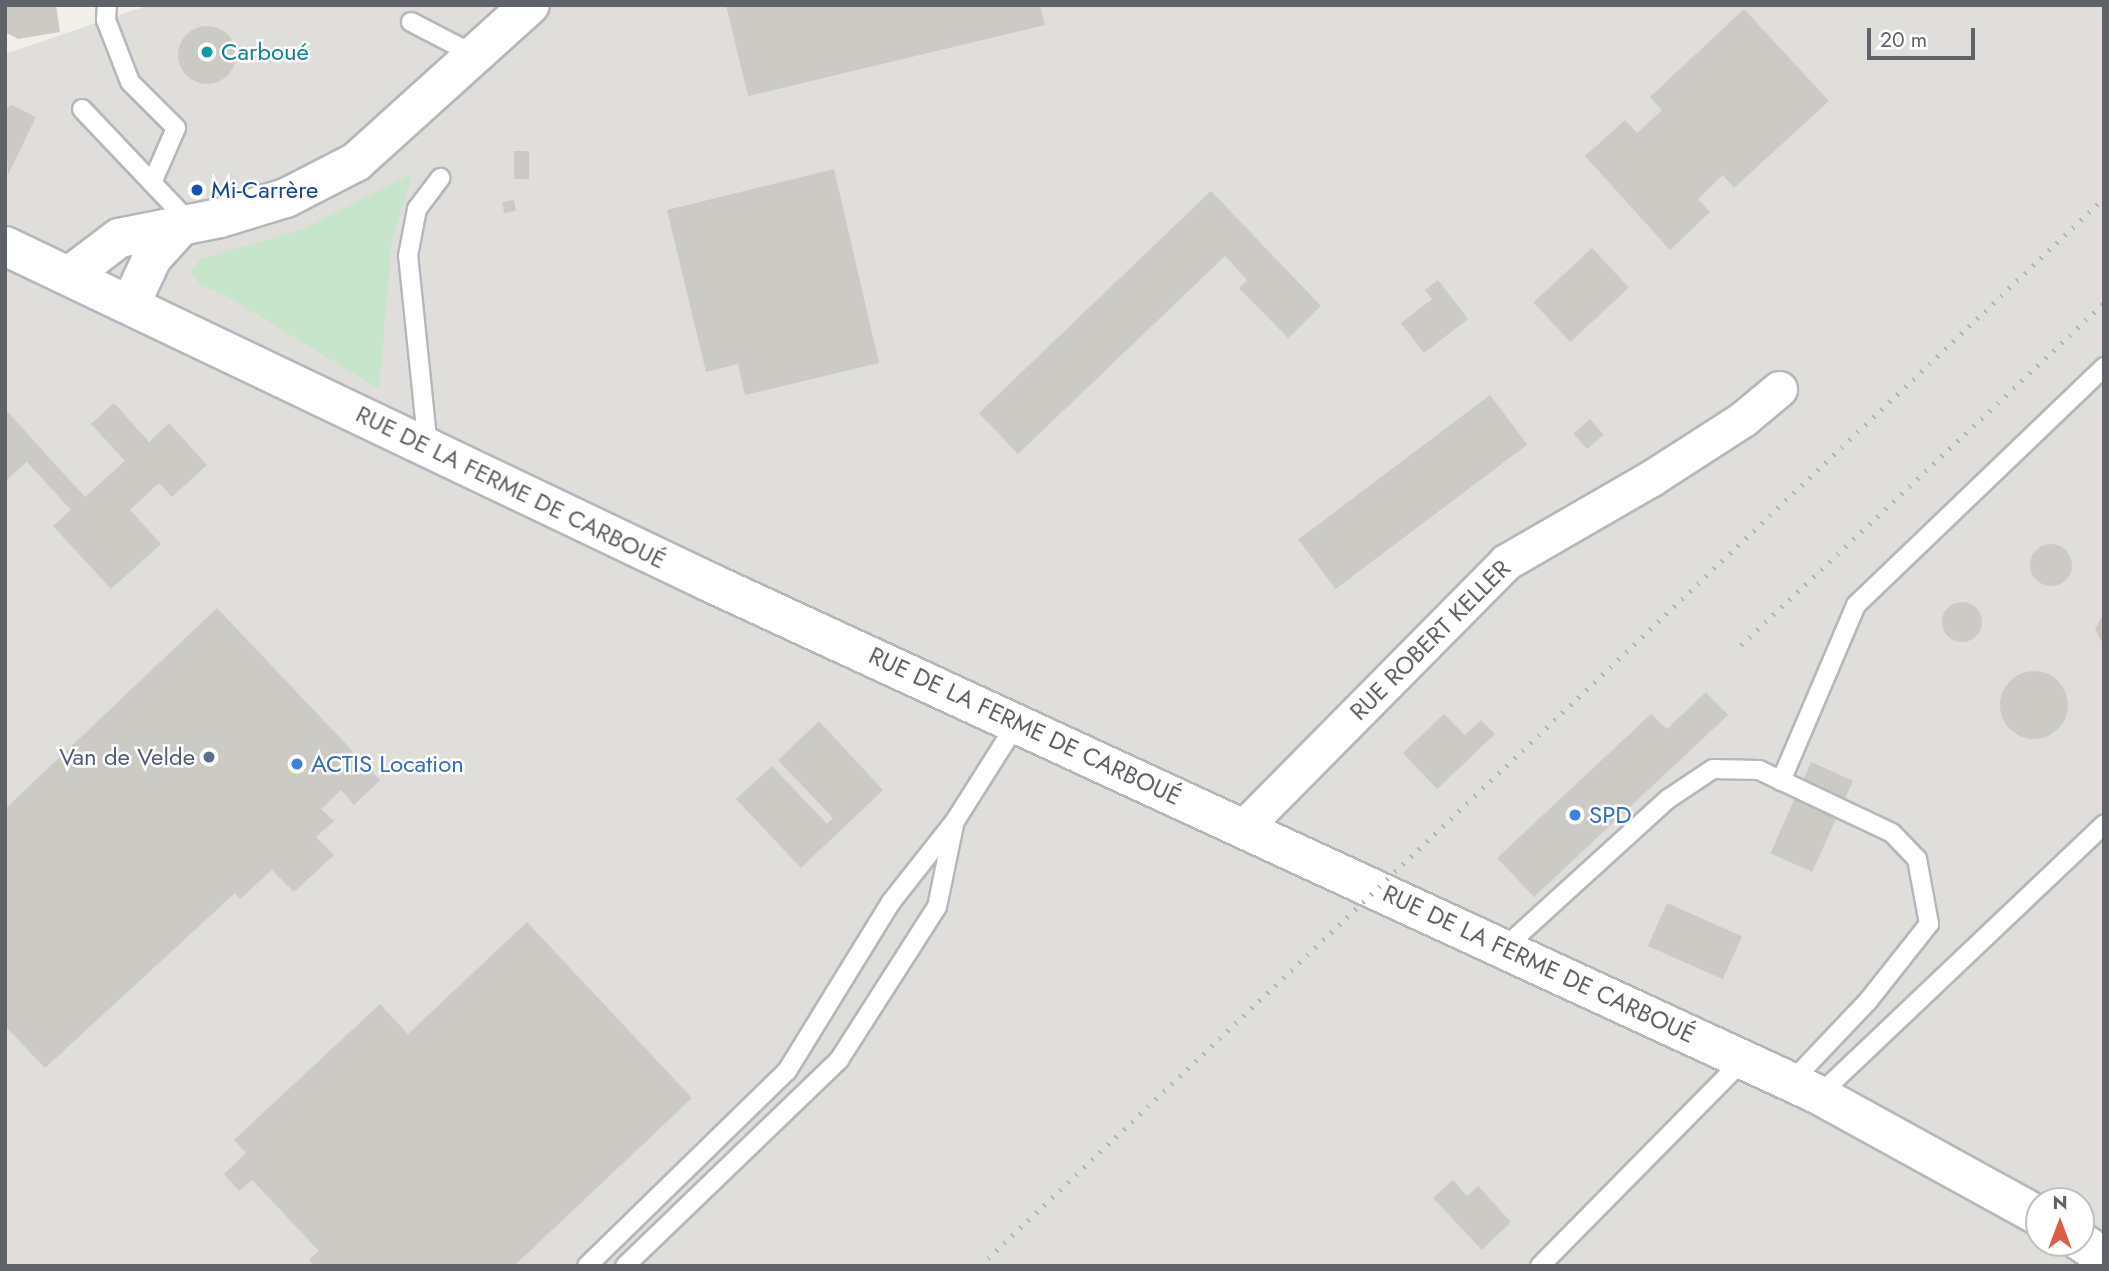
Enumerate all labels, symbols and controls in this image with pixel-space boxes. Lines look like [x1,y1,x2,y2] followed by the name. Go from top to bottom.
[1871,14,1980,58] scale bar
[1880,25,1927,55] text: 20 m
[221,38,309,66] place label: Carboué
[199,44,215,60] marker: Carboué
[211,176,318,204] place label: Mi-Carrère
[189,182,205,198] marker: Mi-Carrère
[351,399,671,575] street label: RUE DE LA FERME DE CARBOUÉ
[1344,554,1516,726] street label: RUE ROBERT KELLER
[864,641,1186,811] street label: RUE DE LA FERME DE CARBOUÉ
[59,743,195,771] place label: Van de Velde
[201,749,217,765] marker: Van de Velde
[311,750,464,778] place label: ACTIS Location
[289,756,305,772] marker: ACTIS Location
[1589,801,1632,829] place label: SPD
[1567,807,1583,823] marker: SPD
[1378,879,1700,1049] street label: RUE DE LA FERME DE CARBOUÉ
[2025,1187,2095,1257] north arrow
[2052,1189,2068,1216] text: N

